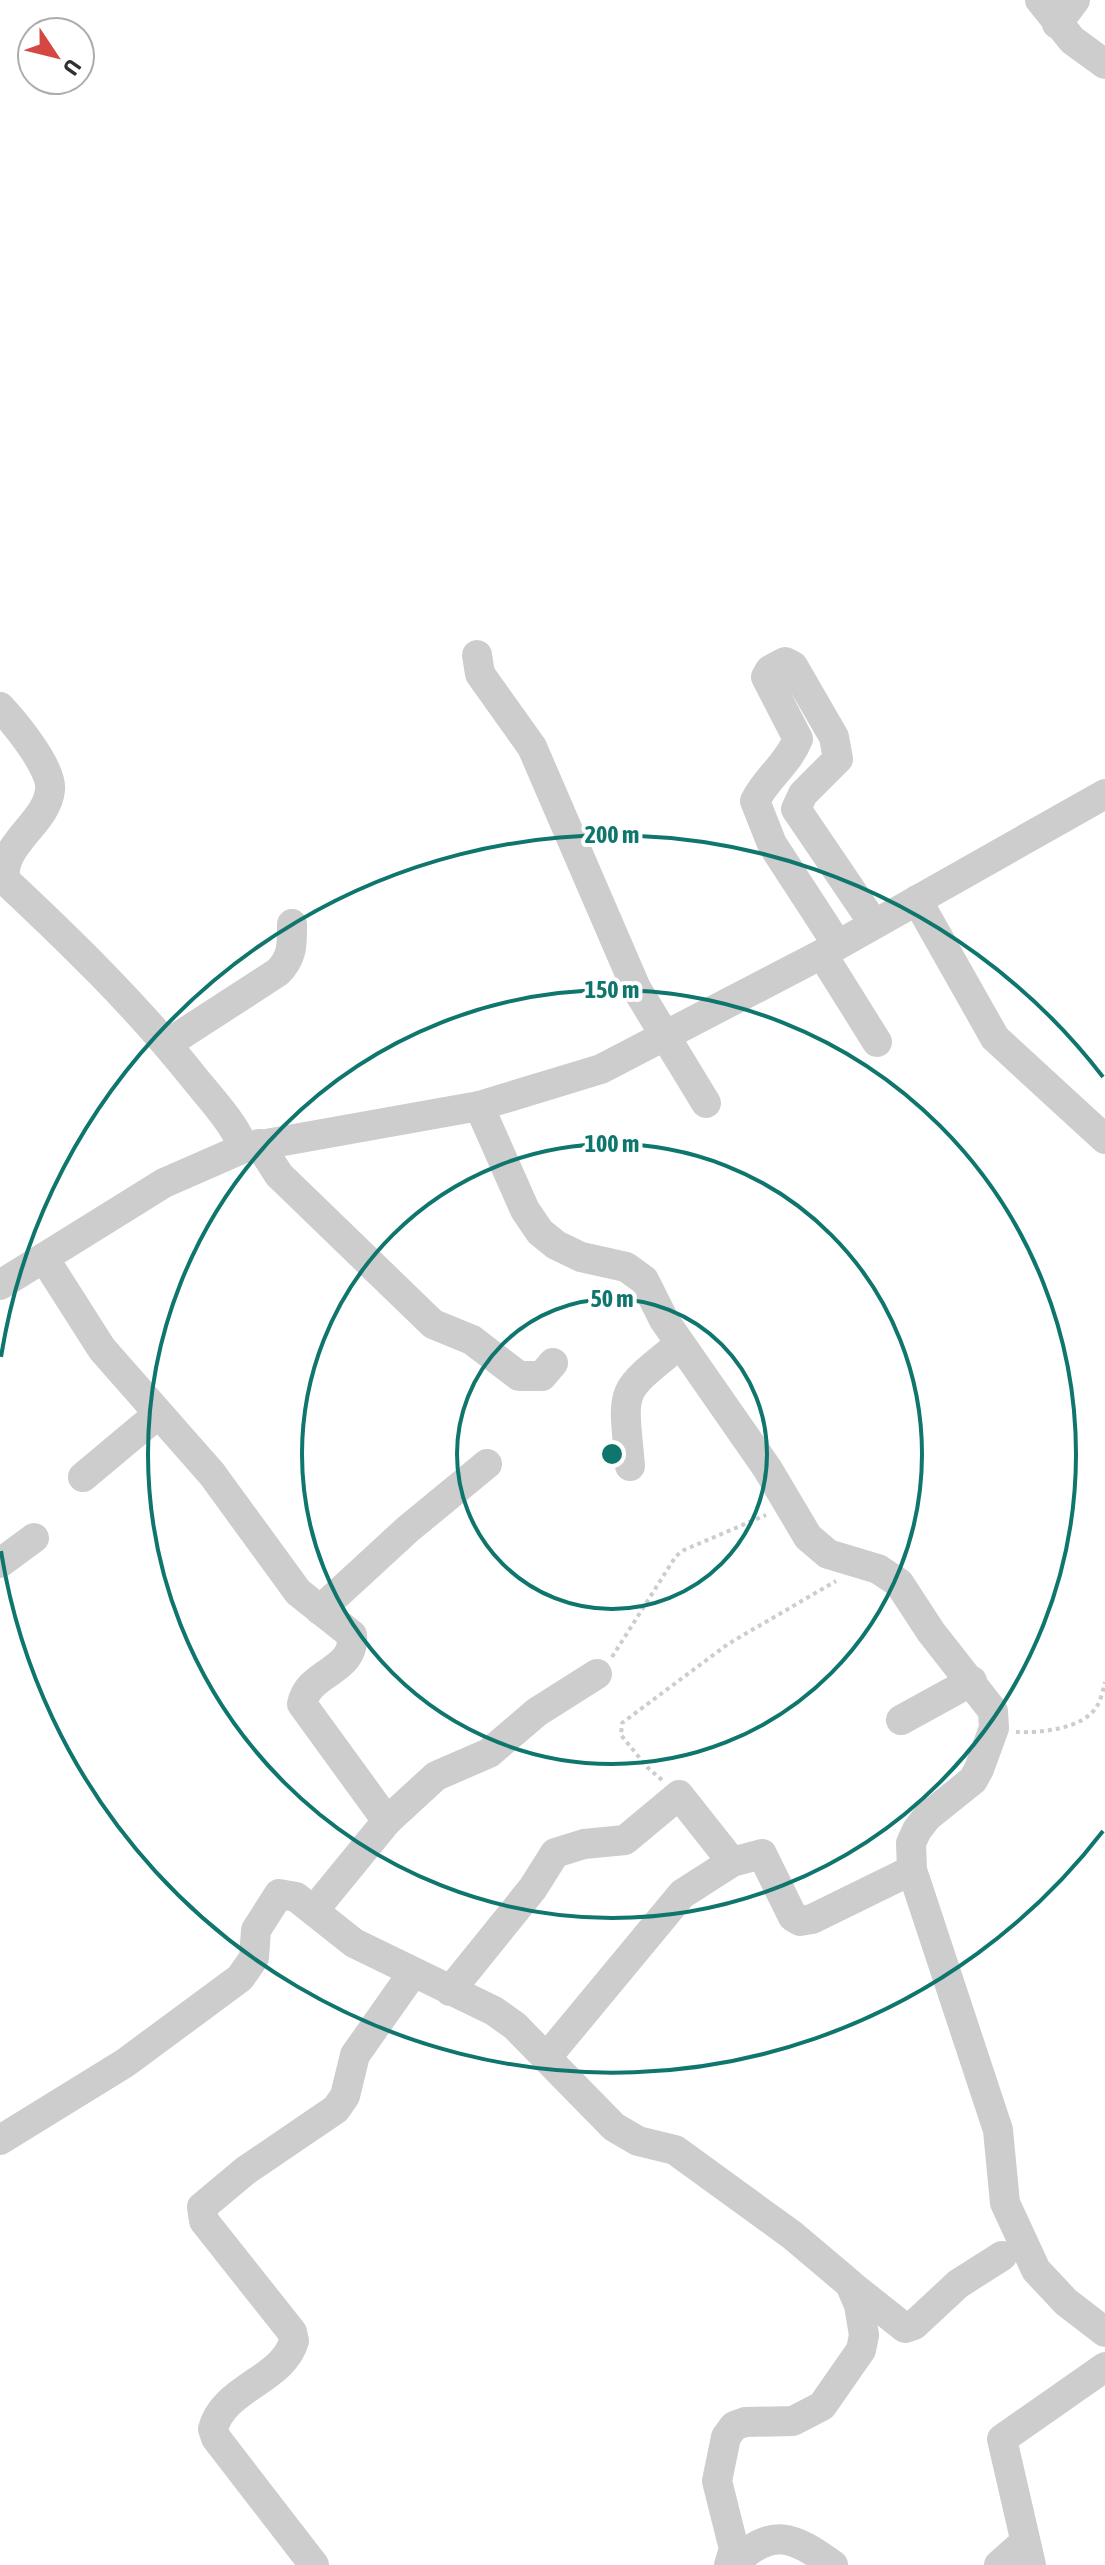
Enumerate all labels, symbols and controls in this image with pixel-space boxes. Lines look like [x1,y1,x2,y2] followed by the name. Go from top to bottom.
[16,16,96,96] north arrow
[58,55,87,80] text: U
[585,821,639,848] text: 200 m
[585,976,639,1003] text: 150 m
[585,1130,639,1157] text: 100 m
[590,1285,634,1312] text: 50 m
[598,1440,626,1468] centre of rings

